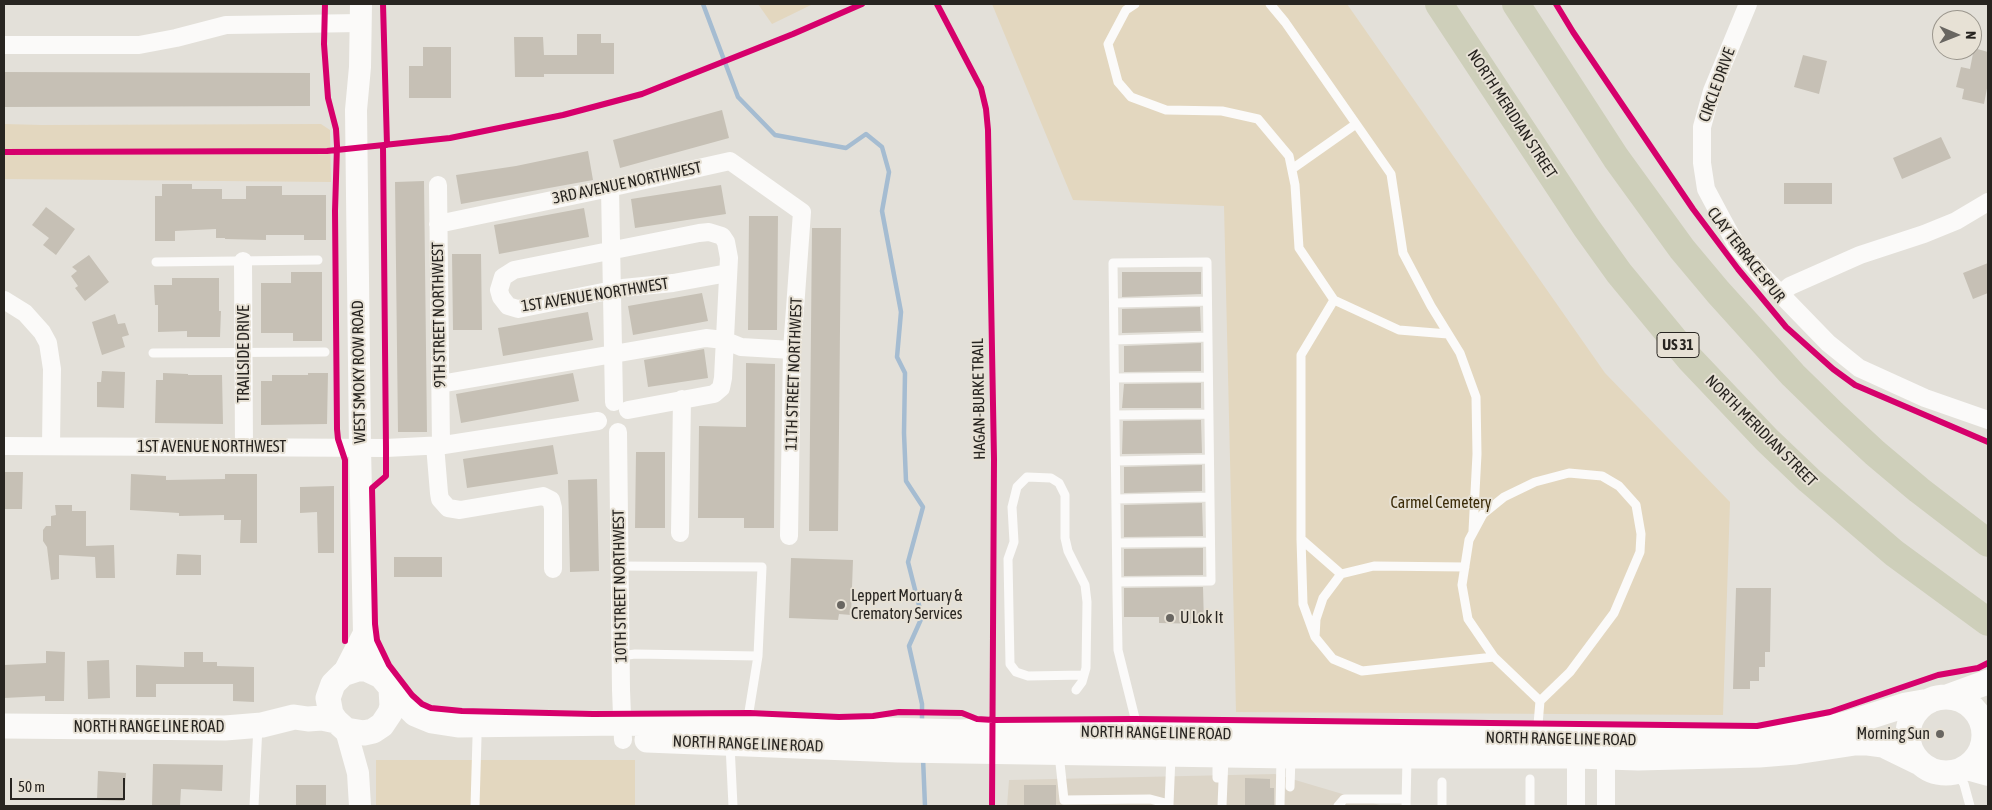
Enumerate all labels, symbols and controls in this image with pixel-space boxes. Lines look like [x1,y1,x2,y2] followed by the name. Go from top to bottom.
[1932,10,1982,60] north arrow
[1963,31,1979,40] text: N
[1695,45,1739,125] street label: CIRCLE DRIVE
[1463,46,1561,182] street label: NORTH MERIDIAN STREET
[551,158,703,208] street label: 3RD AVENUE NORTHWEST
[1703,204,1789,306] street label: CLAY TERRACE SPUR
[428,242,450,388] street label: 9TH STREET NORTHWEST
[520,274,670,316] street label: 1ST AVENUE NORTHWEST
[782,297,806,451] street label: 11TH STREET NORTHWEST
[348,300,370,444] street label: WEST SMOKY ROW ROAD
[234,305,254,403] street label: TRAILSIDE DRIVE
[1657,332,1699,358] road number: US 31
[968,338,990,460] street label: HAGAN-BURKE TRAIL
[1701,371,1821,491] street label: NORTH MERIDIAN STREET
[138,437,286,457] street label: 1ST AVENUE NORTHWEST
[1391,493,1491,513] park label: Carmel Cemetery
[609,509,631,663] street label: 10TH STREET NORTHWEST
[851,586,963,624] place label: Leppert Mortuary & Crematory Services
[835,599,847,611] marker: Leppert Mortuary & Crematory Services
[1180,608,1223,628] place label: U Lok It
[1164,612,1176,624] marker: U Lok It
[74,717,224,737] street label: NORTH RANGE LINE ROAD
[1080,722,1232,744] street label: NORTH RANGE LINE ROAD
[1857,724,1930,744] place label: Morning Sun
[1485,728,1637,750] street label: NORTH RANGE LINE ROAD
[1934,728,1946,740] marker: Morning Sun
[672,732,824,756] street label: NORTH RANGE LINE ROAD
[12,768,128,800] scale bar
[18,778,45,795] text: 50 m

